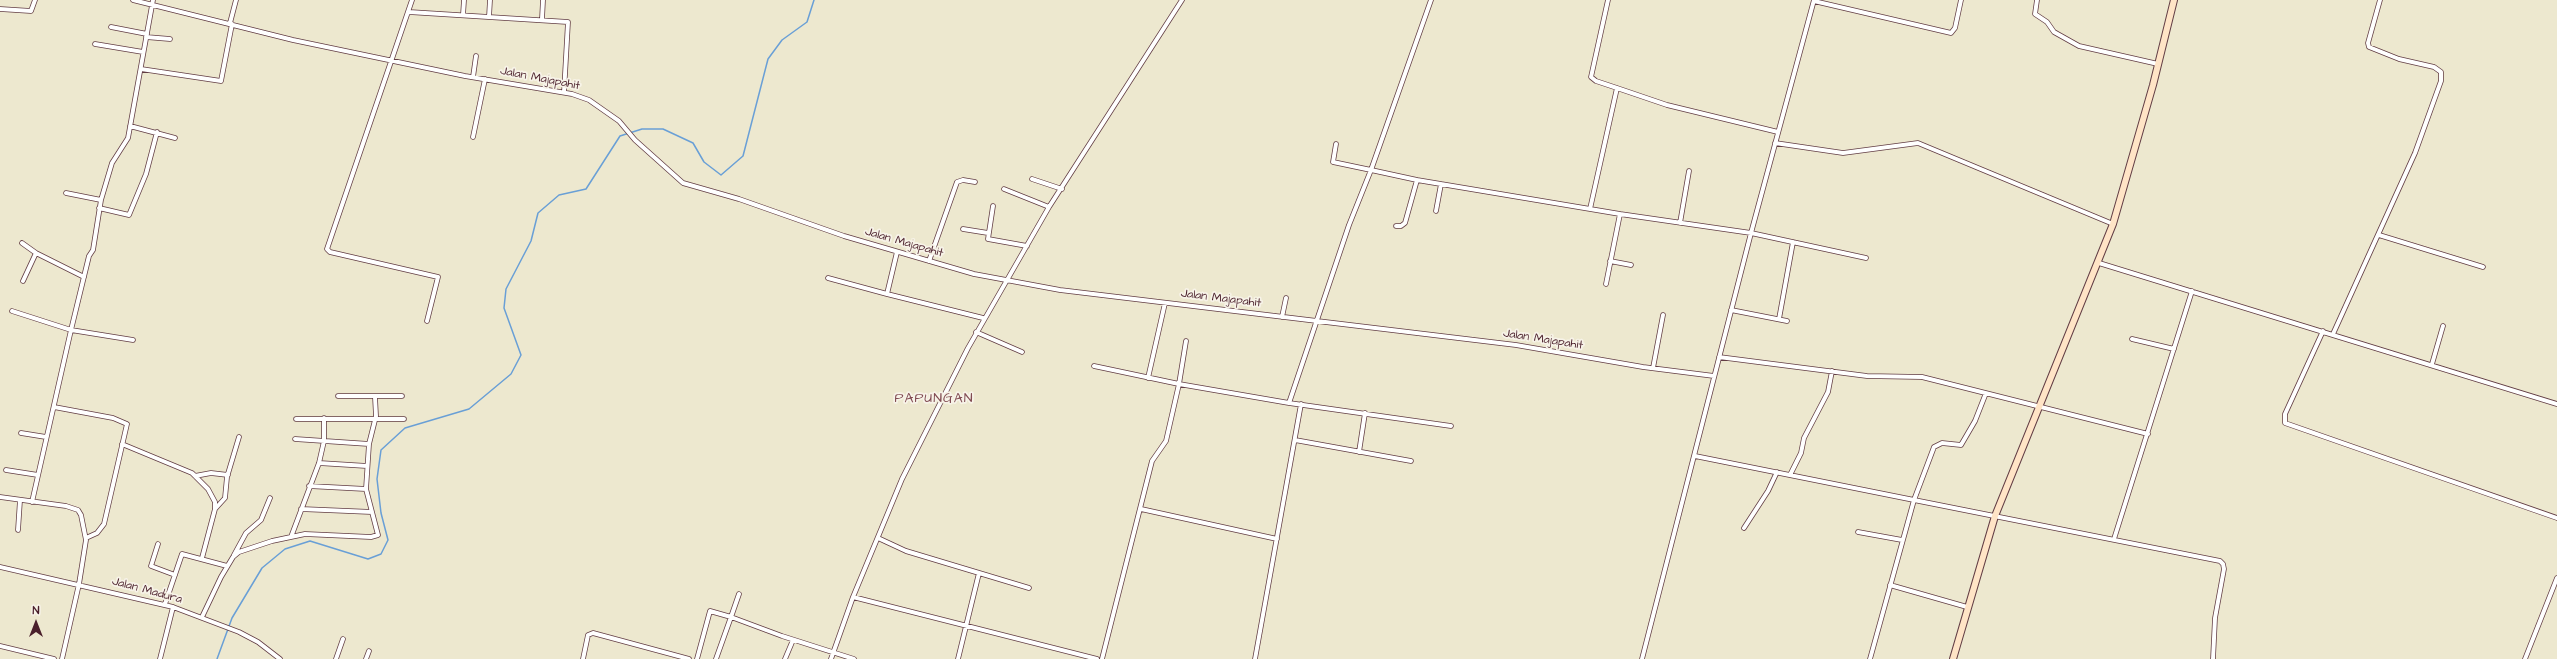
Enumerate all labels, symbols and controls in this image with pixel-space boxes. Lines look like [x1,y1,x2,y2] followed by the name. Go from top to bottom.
[499,64,581,94] street label: Jalan Majapahit
[863,225,945,261] street label: Jalan Majapahit
[1180,287,1262,311] street label: Jalan Majapahit
[1502,327,1584,353] street label: Jalan Majapahit
[895,391,973,407] district label: PAPUNGAN
[110,575,184,607] street label: Jalan Madura
[16,603,56,643] north arrow
[33,603,39,618] text: N

